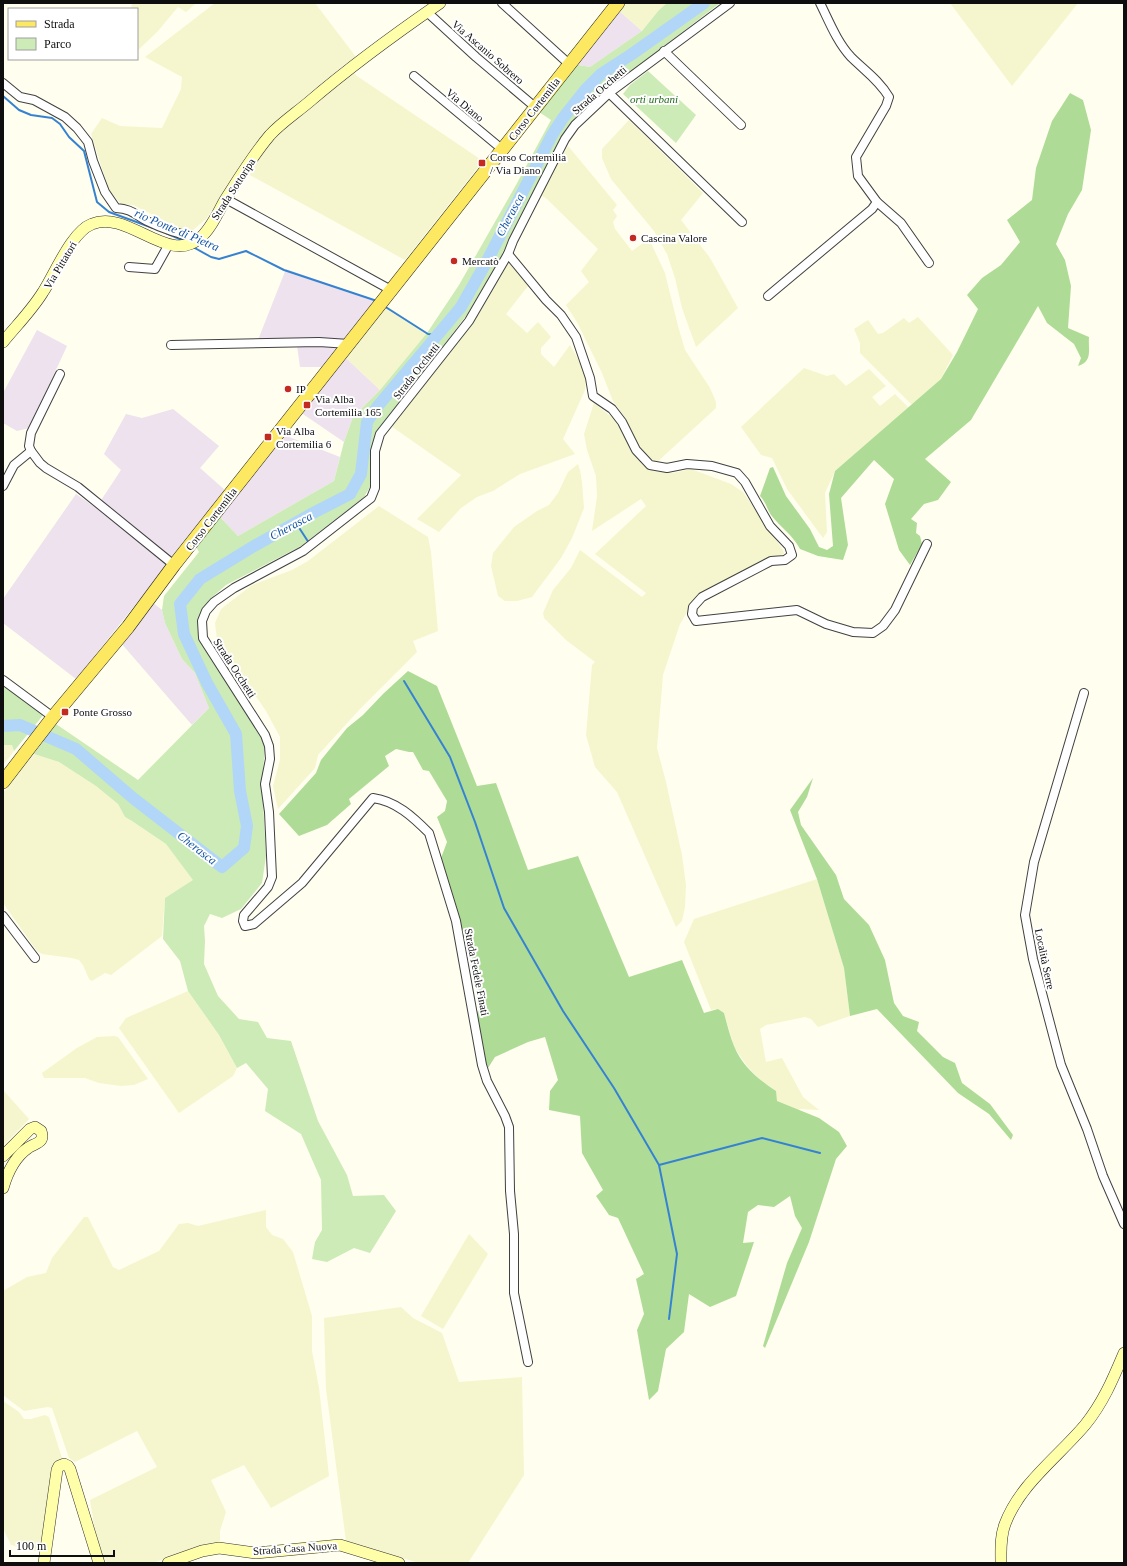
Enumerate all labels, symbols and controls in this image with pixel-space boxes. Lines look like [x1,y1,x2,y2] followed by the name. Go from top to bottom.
[8,8,138,60] legend
[44,17,75,31] text: Strada
[450,18,527,87] street label: Via Ascanio Sobrero
[44,37,71,51] text: Parco
[569,63,629,117] street label: Strada Occhetti
[506,75,562,143] street label: Corso Cortemilia
[444,86,486,124] street label: Via Diano
[630,93,678,105] park label: orti urbani
[490,151,566,176] place label: Corso Cortemilia / Via Diano
[209,156,257,222] street label: Strada Sottoripa
[477,158,487,168] marker: Corso Cortemilia / Via Diano
[493,191,527,239] water label: Cherasca
[133,206,221,254] water label: rio Ponte di Pietra
[641,232,707,244] place label: Cascina Valore
[628,233,638,243] marker: Cascina Valore
[41,239,79,291] street label: Via Pittatori
[462,255,499,267] place label: Mercatò
[449,256,459,266] marker: Mercatò
[390,340,442,402] street label: Strada Occhetti
[296,383,306,395] place label: IP
[283,384,293,394] marker: IP
[315,393,382,418] place label: Via Alba Cortemilia 165
[302,400,312,410] marker: Via Alba Cortemilia 165
[276,425,332,450] place label: Via Alba Cortemilia 6
[263,432,273,442] marker: Via Alba Cortemilia 6
[183,485,239,553] street label: Corso Cortemilia
[267,509,315,543] water label: Cherasca
[211,636,259,700] street label: Strada Occhetti
[73,706,132,718] place label: Ponte Grosso
[60,707,70,717] marker: Ponte Grosso
[175,828,219,868] water label: Cherasca
[463,927,491,1017] street label: Strada Fedele Finati
[1033,927,1057,991] street label: Località Serre
[10,1532,114,1558] scale bar
[16,1539,47,1553] text: 100 m
[253,1539,338,1557] street label: Strada Casa Nuova

